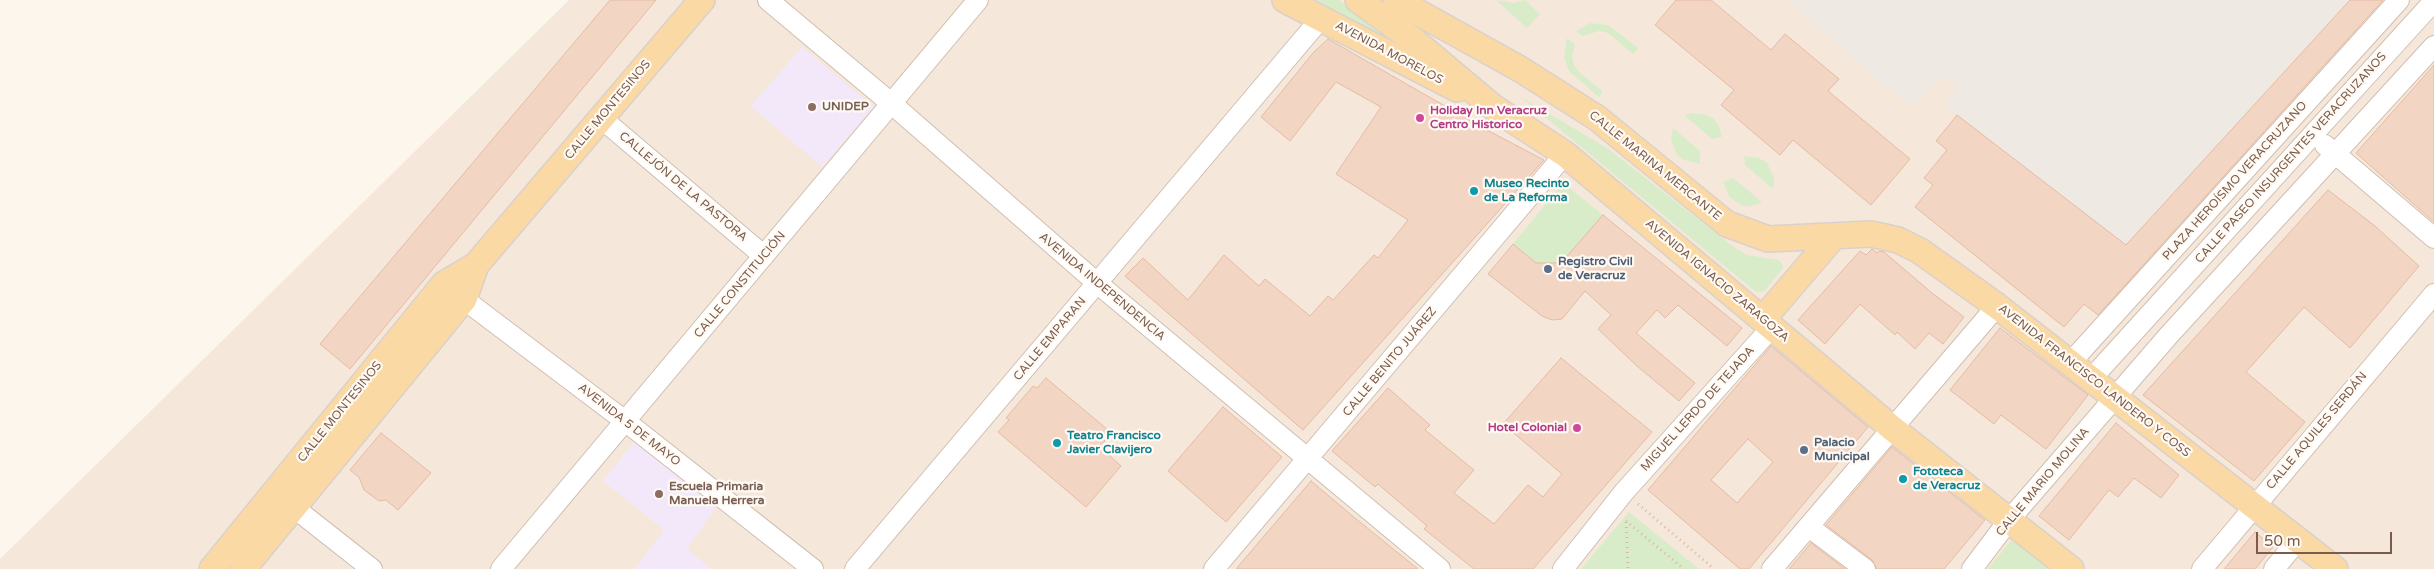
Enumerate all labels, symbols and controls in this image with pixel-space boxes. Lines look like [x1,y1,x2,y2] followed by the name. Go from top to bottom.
[1333,18,1445,88] street label: AVENIDA MORELOS
[2192,50,2390,266] street label: CALLE PASEO INSURGENTES VERACRUZANOS
[562,57,654,163] street label: CALLE MONTESINOS
[2160,99,2310,263] street label: PLAZA HEROÍSMO VERACRUZANO
[822,100,869,114] place label: UNIDEP
[806,101,818,113] marker: UNIDEP
[1430,104,1547,132] place label: Holiday Inn Veracruz Centro Historico
[1586,108,1724,224] street label: CALLE MARINA MERCANTE
[1414,112,1426,124] marker: Holiday Inn Veracruz Centro Historico
[616,129,750,245] street label: CALLEJÓN DE LA PASTORA
[1484,177,1569,205] place label: Museo Recinto de La Reforma
[1468,185,1480,197] marker: Museo Recinto de La Reforma
[1642,217,1792,345] street label: AVENIDA IGNACIO ZARAGOZA
[691,229,789,341] street label: CALLE CONSTITUCIÓN
[1036,230,1168,344] street label: AVENIDA INDEPENDENCIA
[1558,255,1633,283] place label: Registro Civil de Veracruz
[1542,263,1554,275] marker: Registro Civil de Veracruz
[1011,294,1089,384] street label: CALLE EMPARAN
[1995,302,2193,460] street label: AVENIDA FRANCISCO LANDERO Y COSS
[1340,304,1440,420] street label: CALLE BENITO JUÁREZ
[1638,344,1758,474] street label: MIGUEL LERDO DE TEJADA
[295,359,385,465] street label: CALLE MONTESINOS
[2264,369,2370,493] street label: CALLE AQUILES SERDÁN
[575,381,683,469] street label: AVENIDA 5 DE MAYO
[1488,421,1567,435] place label: Hotel Colonial
[1571,422,1583,434] marker: Hotel Colonial
[1993,425,2093,539] street label: CALLE MARIO MOLINA
[1067,429,1161,457] place label: Teatro Francisco Javier Clavijero
[1814,436,1870,464] place label: Palacio Municipal
[1051,437,1063,449] marker: Teatro Francisco Javier Clavijero
[1798,444,1810,456] marker: Palacio Municipal
[1913,465,1981,493] place label: Fototeca de Veracruz
[1897,473,1909,485] marker: Fototeca de Veracruz
[669,480,764,508] place label: Escuela Primaria Manuela Herrera
[653,488,665,500] marker: Escuela Primaria Manuela Herrera
[2259,522,2395,554] scale bar
[2264,532,2301,550] text: 50 m

